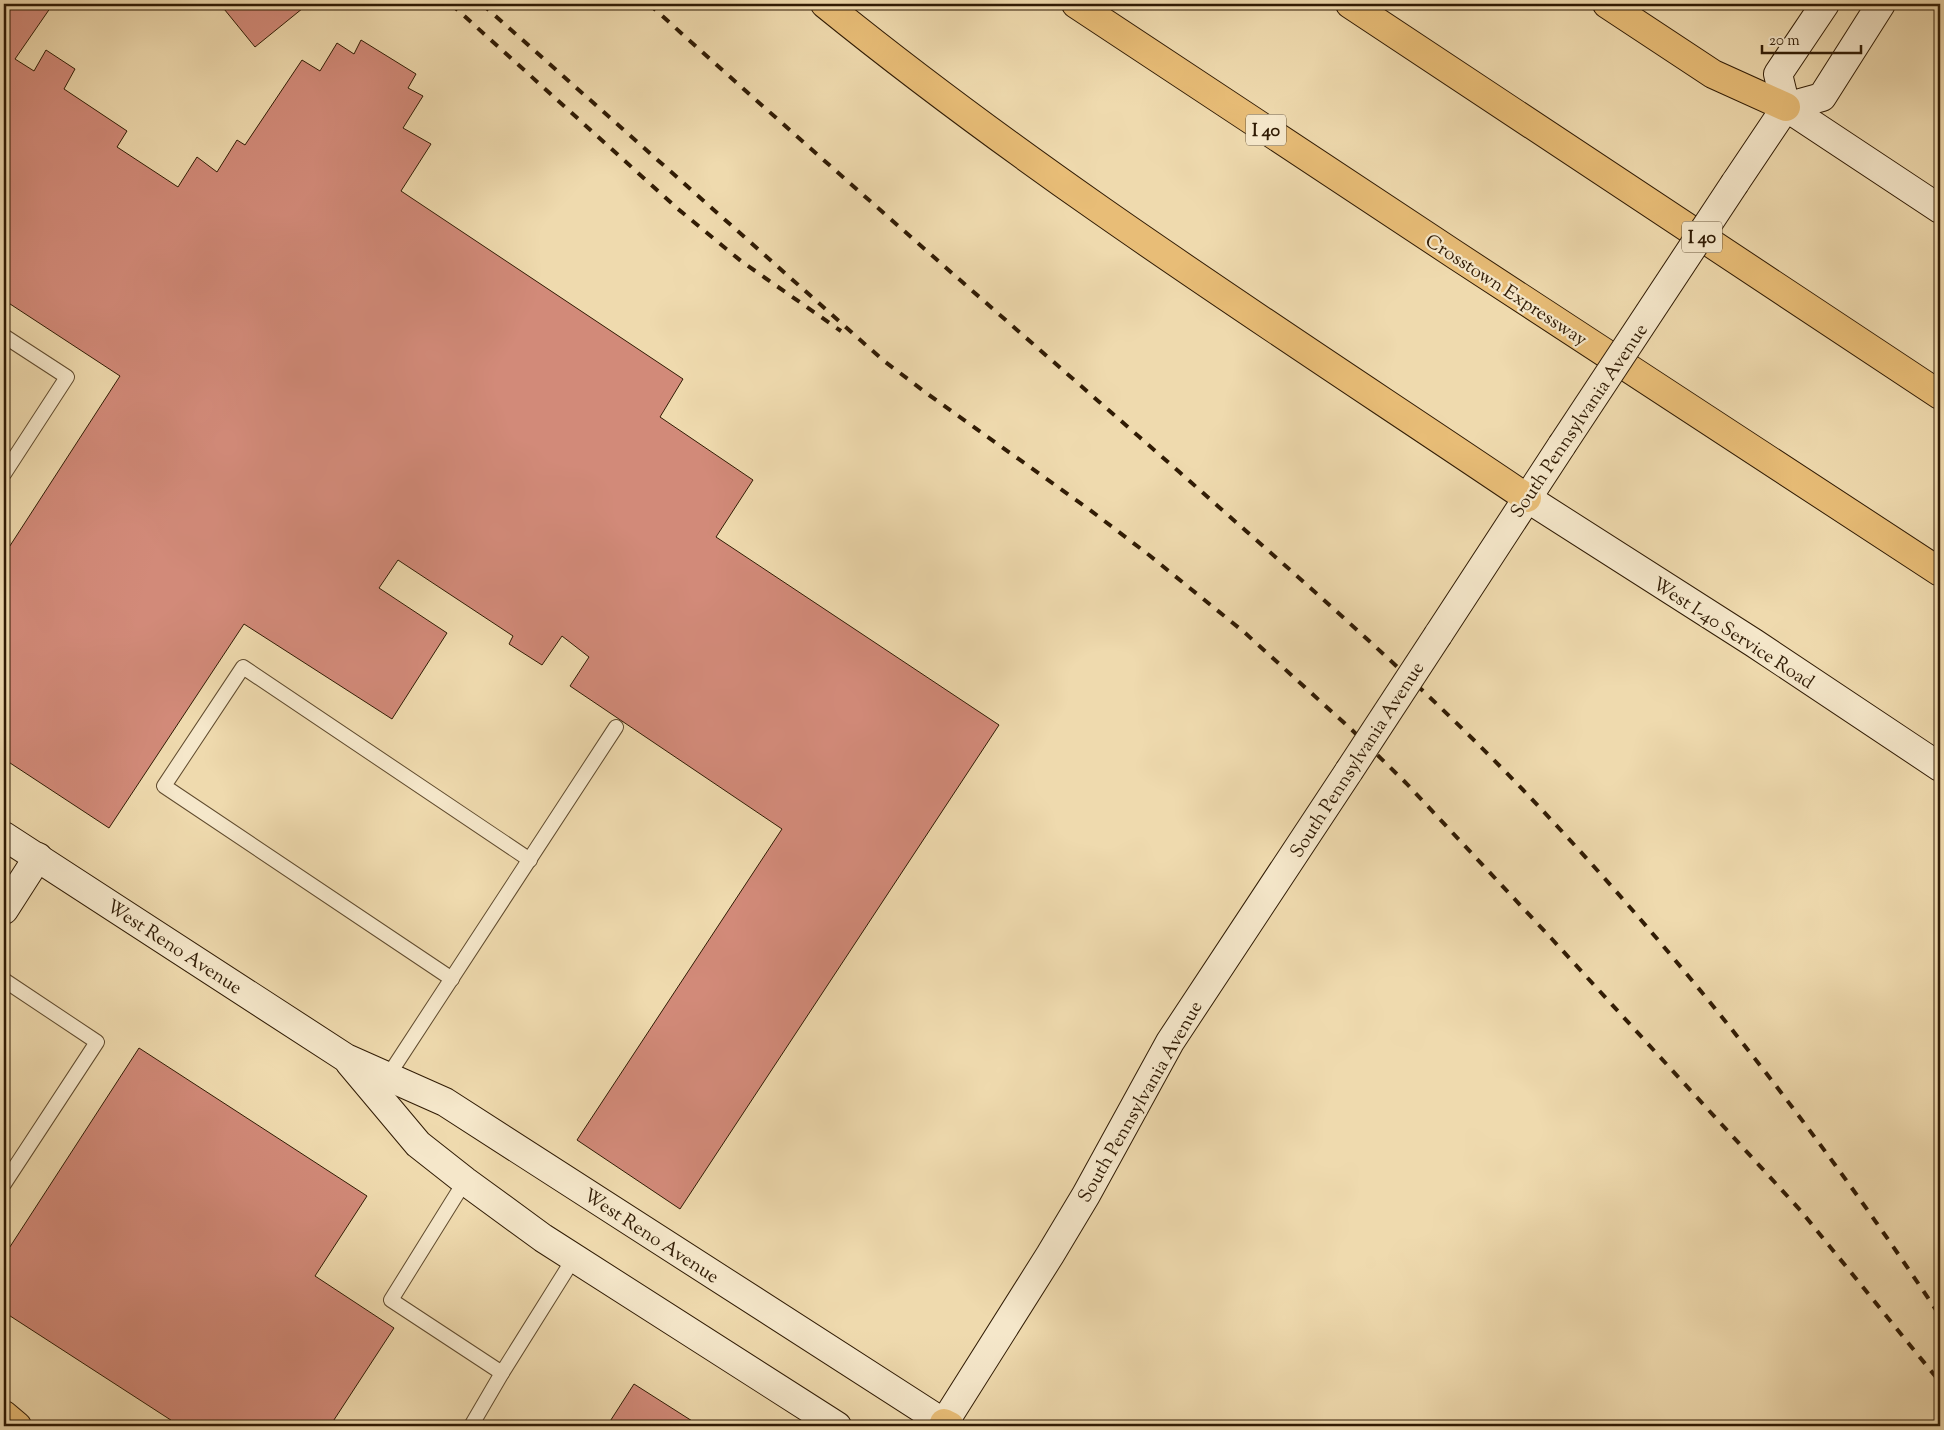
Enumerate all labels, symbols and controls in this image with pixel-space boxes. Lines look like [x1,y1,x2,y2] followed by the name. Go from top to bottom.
[1762,22,1860,54] scale bar
[1769,31,1800,52] text: 20 m
[1246,114,1286,146] road number: I 40
[1682,222,1722,252] road number: I 40
[1419,228,1593,354] street label: Crosstown Expressway
[1505,319,1655,524] street label: South Pennsylvania Avenue
[1646,572,1819,697] street label: West I-40 Service Road
[1284,657,1432,864] street label: South Pennsylvania Avenue
[100,894,247,1002] street label: West Reno Avenue
[1072,996,1210,1208] street label: South Pennsylvania Avenue
[577,1183,724,1291] street label: West Reno Avenue

